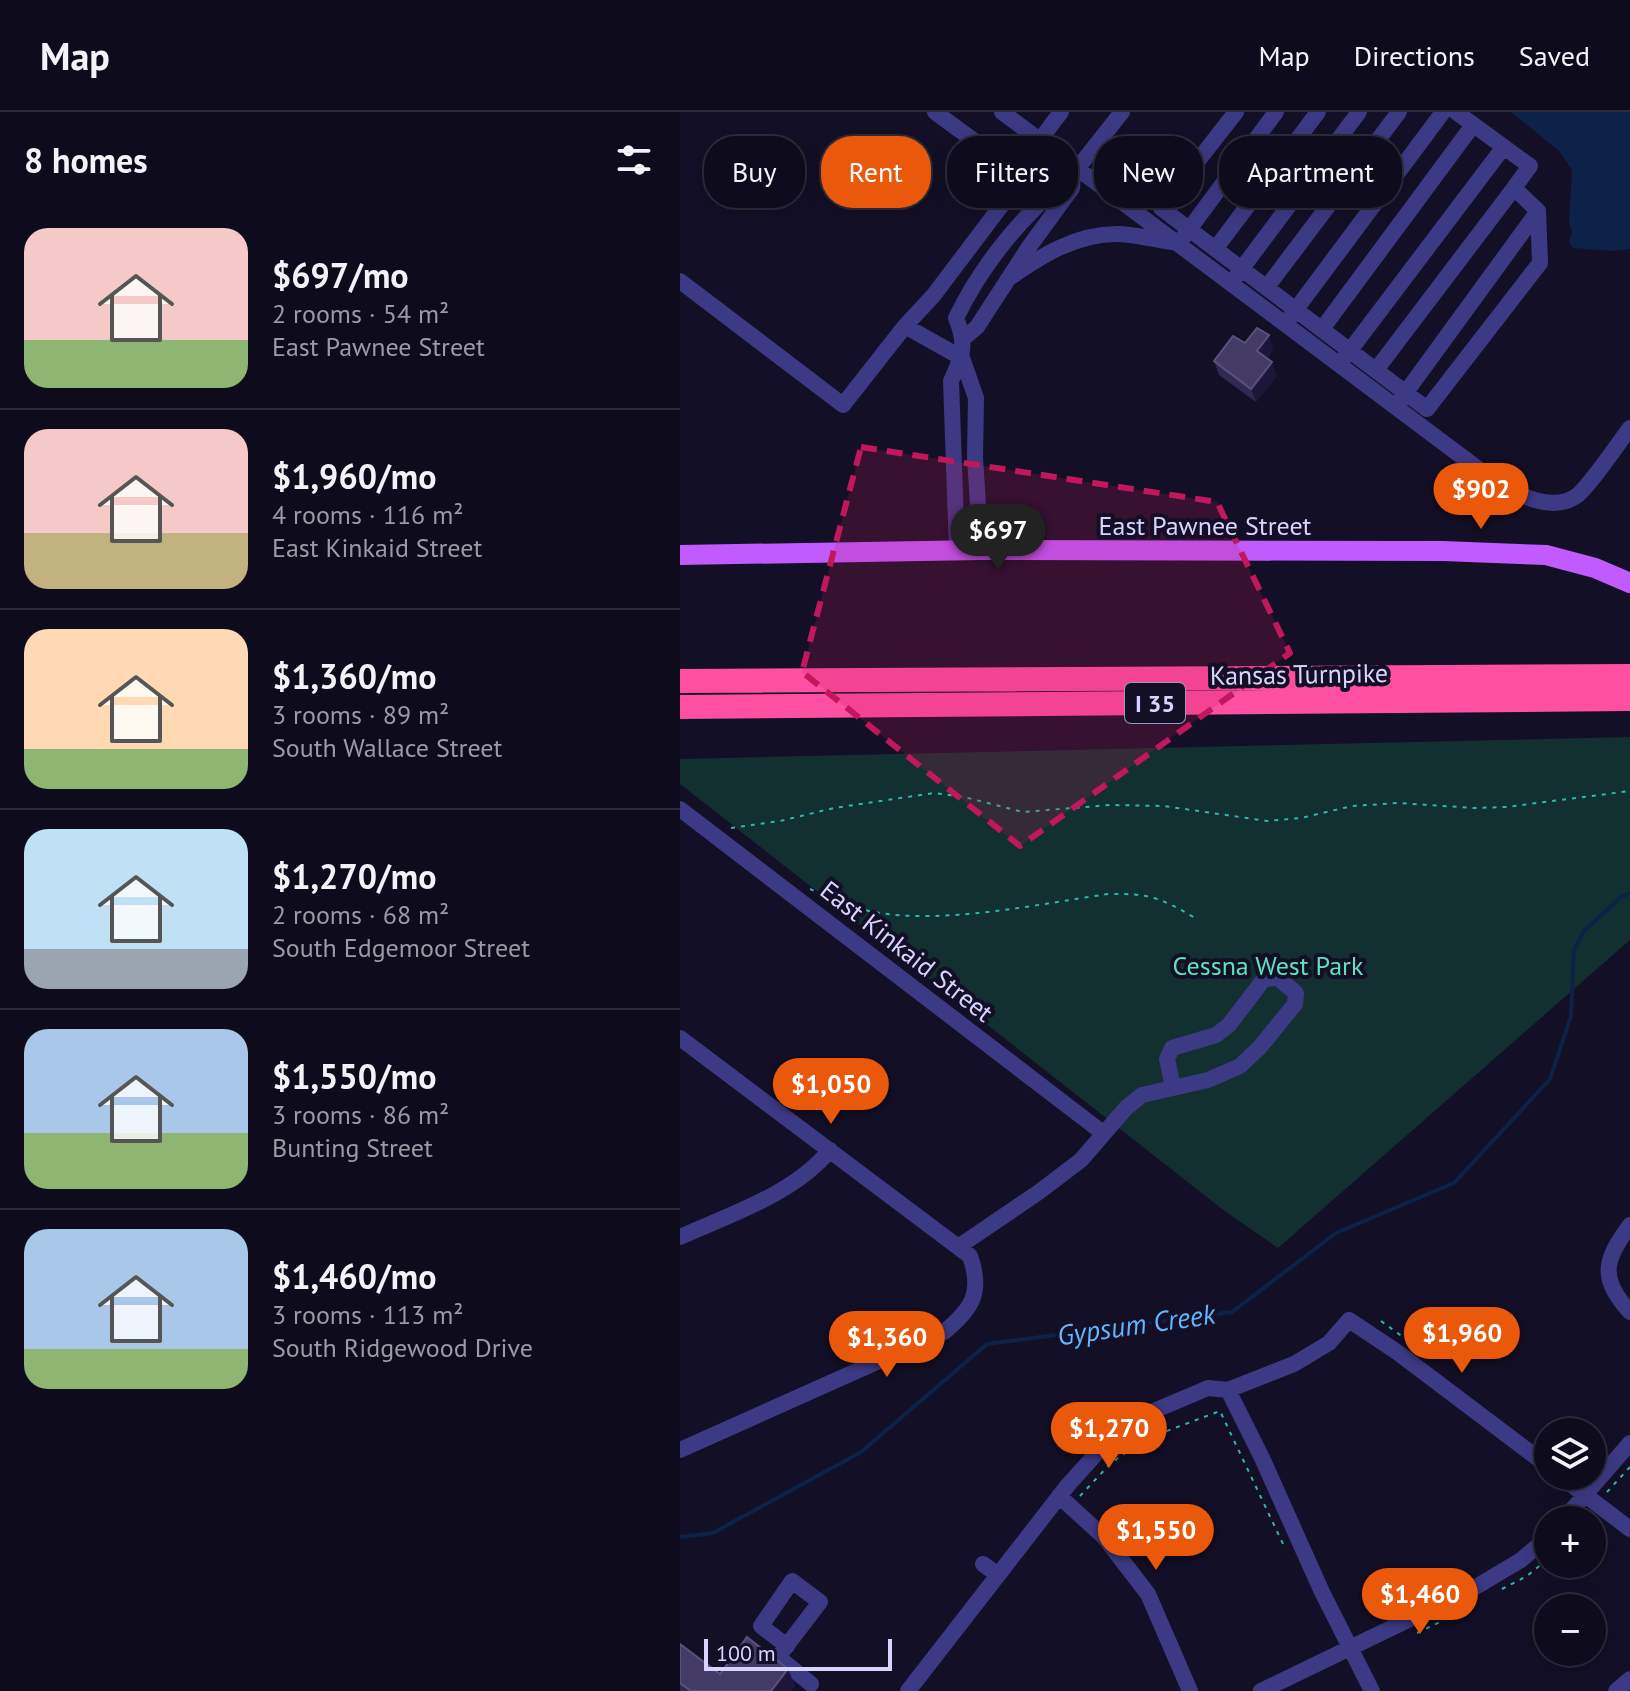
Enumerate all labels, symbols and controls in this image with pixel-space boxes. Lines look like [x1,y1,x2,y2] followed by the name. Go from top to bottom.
[40,31,110,80] text: Map
[1259,37,1310,74] text: Map
[1354,37,1475,74] text: Directions
[1519,37,1590,74] text: Saved
[704,136,805,208] chip: Buy
[821,136,931,208] chip: Rent
[947,136,1078,208] chip: Filters
[1094,136,1203,208] chip: New
[1219,136,1402,208] chip: Apartment
[24,138,148,182] text: 8 homes
[612,138,656,182] icon: filters
[272,253,409,297] text: $697/mo
[88,260,184,356] icon: home
[272,297,449,330] text: 2 rooms · 54 m²
[272,330,485,363] text: East Pawnee Street
[272,454,436,498] text: $1,960/mo
[88,461,184,557] icon: home
[1434,463,1528,531] pin: $902
[1452,472,1510,505] text: $902
[272,498,464,531] text: 4 rooms · 116 m²
[951,504,1045,572] pin: $697
[1099,509,1312,542] street label: East Pawnee Street
[969,513,1027,546] text: $697
[272,531,482,564] text: East Kinkaid Street
[272,654,436,698] text: $1,360/mo
[1210,656,1388,692] street label: Kansas Turnpike
[88,661,184,757] icon: home
[1125,683,1185,723] road number: I 35
[272,698,449,731] text: 3 rooms · 89 m²
[272,731,502,764] text: South Wallace Street
[272,854,436,898] text: $1,270/mo
[88,861,184,957] icon: home
[814,873,1000,1029] street label: East Kinkaid Street
[272,898,449,931] text: 2 rooms · 68 m²
[272,931,530,964] text: South Edgemoor Street
[1173,949,1364,982] park label: Cessna West Park
[272,1054,436,1098] text: $1,550/mo
[766,1058,896,1126] pin: $1,050
[88,1061,184,1157] icon: home
[791,1067,871,1100] text: $1,050
[272,1098,449,1131] text: 3 rooms · 86 m²
[272,1131,433,1164] text: Bunting Street
[272,1254,436,1298] text: $1,460/mo
[88,1261,184,1357] icon: home
[1055,1294,1219,1353] water label: Gypsum Creek
[272,1298,464,1331] text: 3 rooms · 113 m²
[1397,1307,1527,1375] pin: $1,960
[822,1311,952,1379] pin: $1,360
[1422,1316,1502,1349] text: $1,960
[847,1320,927,1353] text: $1,360
[272,1331,533,1364] text: South Ridgewood Drive
[1044,1402,1174,1470] pin: $1,270
[1069,1411,1149,1444] text: $1,270
[1534,1418,1606,1666] map controls
[1534,1418,1606,1490] button: layers
[1091,1504,1221,1572] pin: $1,550
[1534,1506,1606,1578] button: +
[1116,1513,1196,1546] text: $1,550
[1355,1568,1485,1636] pin: $1,460
[1380,1577,1460,1610] text: $1,460
[1534,1594,1606,1666] button: −
[704,1635,892,1671] scale bar
[716,1639,776,1667] text: 100 m

